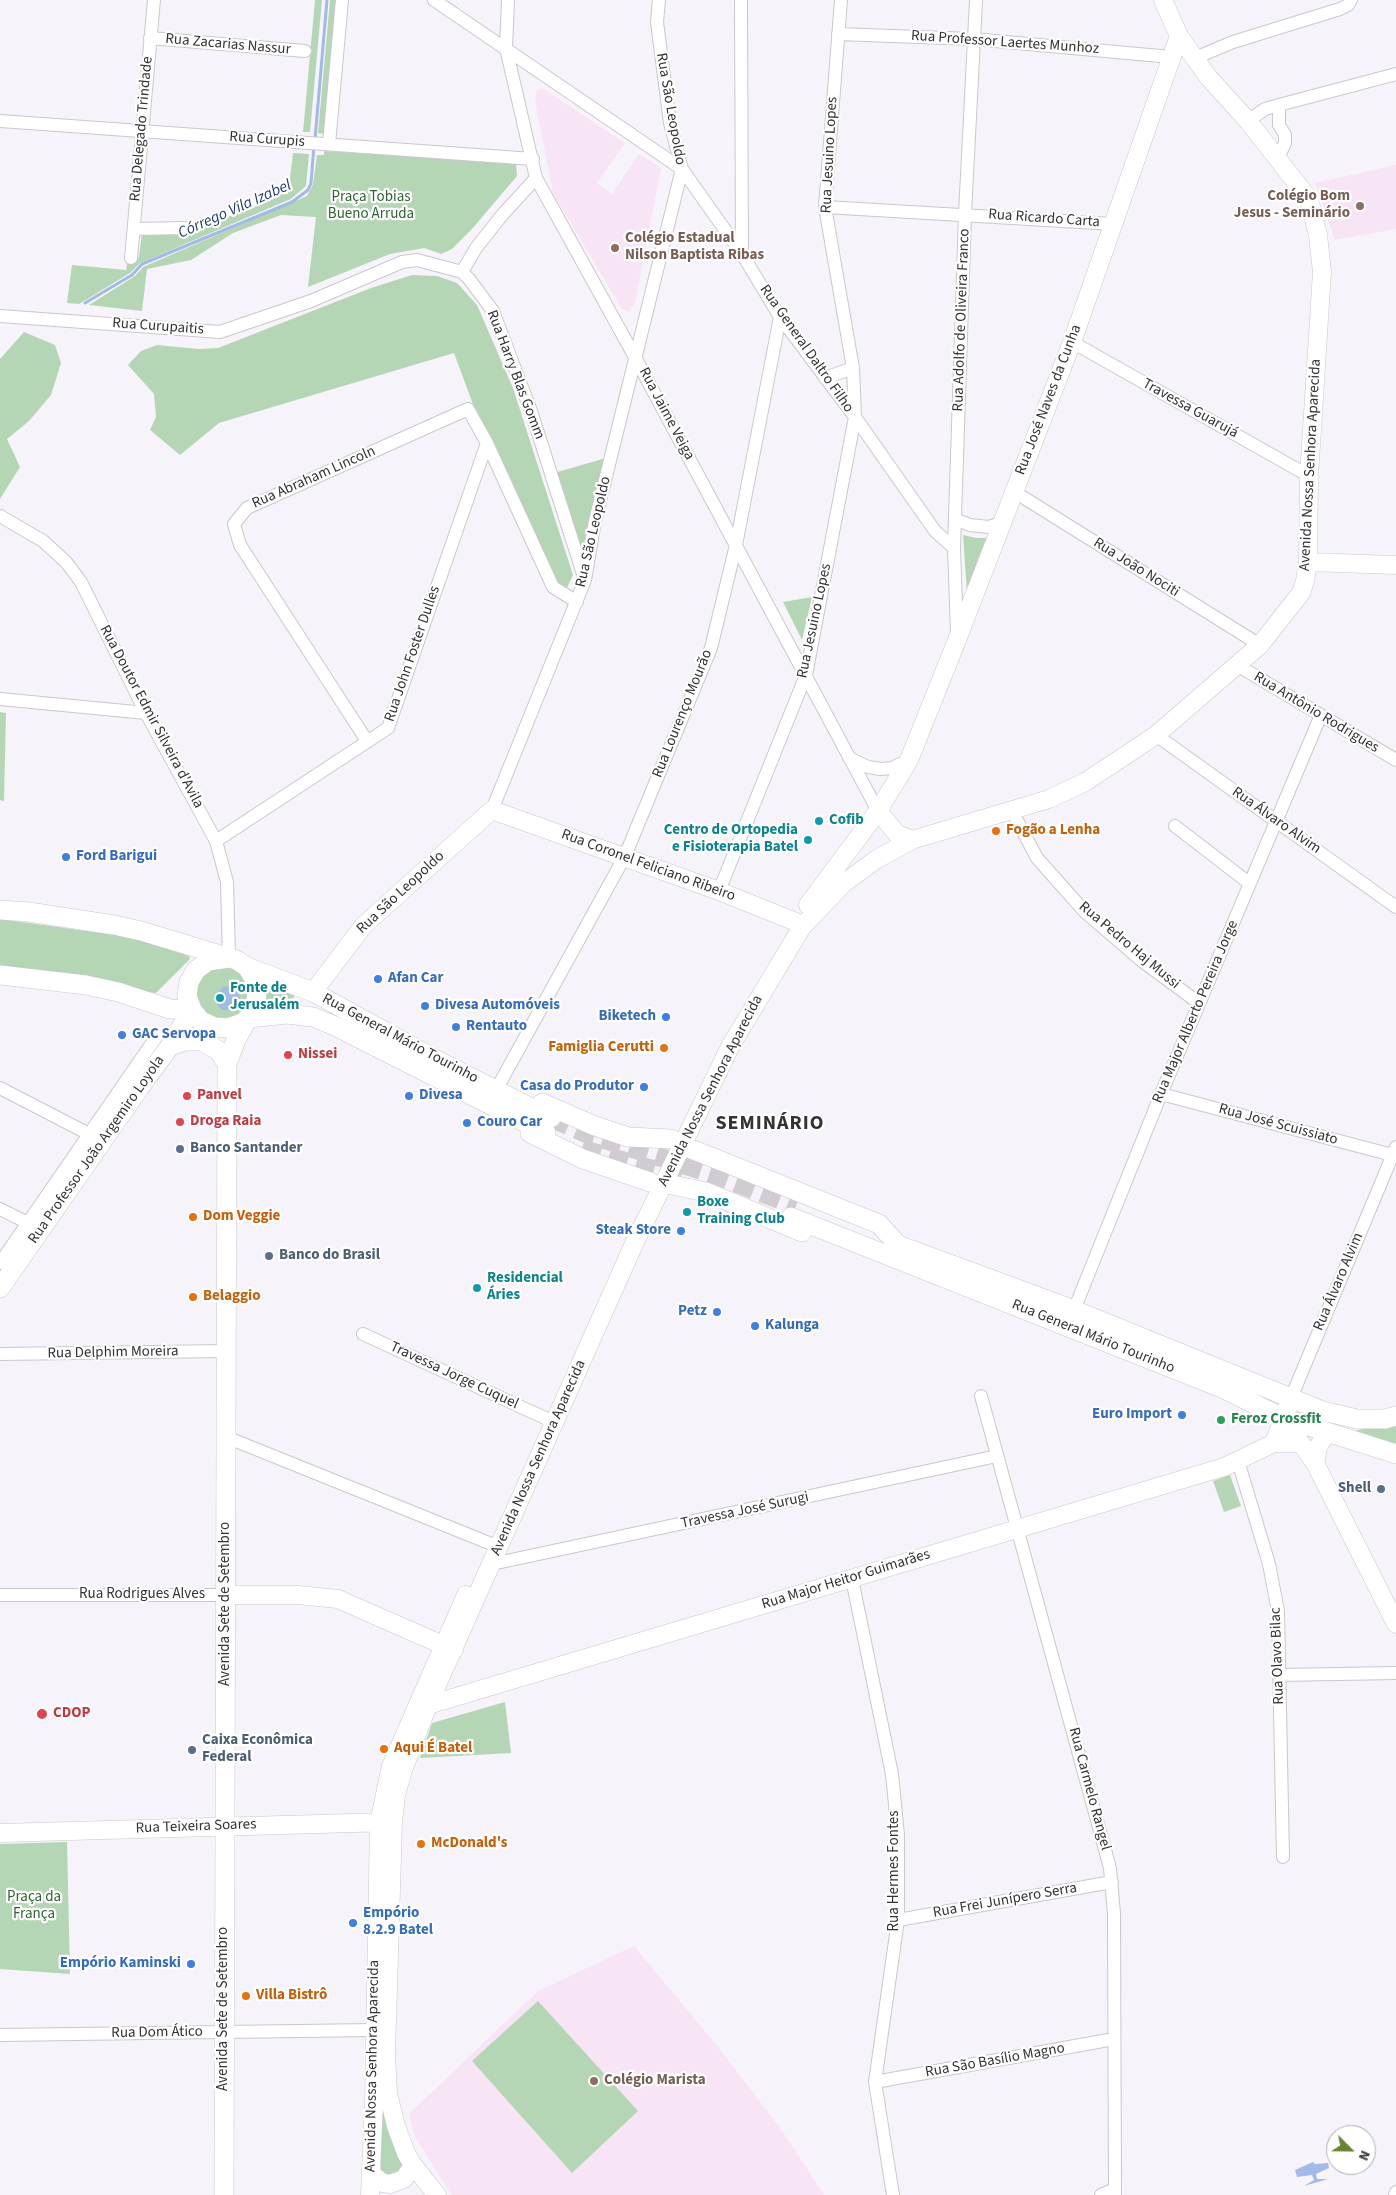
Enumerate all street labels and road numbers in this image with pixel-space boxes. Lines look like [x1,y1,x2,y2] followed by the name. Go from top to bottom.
[910,27,1100,59] street label: Rua Professor Laertes Munhoz
[165,31,291,59] street label: Rua Zacarias Nassur
[651,52,689,166] street label: Rua São Leopoldo
[127,56,157,202] street label: Rua Delegado Trindade
[818,96,842,214] street label: Rua Jesuino Lopes
[229,128,305,152] street label: Rua Curupis
[988,206,1100,232] street label: Rua Ricardo Carta
[950,228,974,412] street label: Rua Adolfo de Oliveira Franco
[755,282,857,416] street label: Rua General Daltro Filho
[482,308,548,442] street label: Rua Harry Blas Gomm
[112,315,204,339] street label: Rua Curupaitis
[1012,322,1086,478] street label: Rua José Naves da Cunha
[1296,359,1326,571] street label: Avenida Nossa Senhora Aparecida
[634,365,698,463] street label: Rua Jaime Veiga
[1139,375,1241,443] street label: Travessa Guarujá
[250,443,378,513] street label: Rua Abraham Lincoln
[572,475,616,589] street label: Rua São Leopoldo
[1090,534,1182,602] street label: Rua João Nociti
[794,562,836,680] street label: Rua Jesuino Lopes
[381,584,445,724] street label: Rua John Foster Dulles
[95,622,207,812] street label: Rua Doutor Edmir Silveira d'Avila
[649,647,717,781] street label: Rua Lourenço Mourão
[1250,669,1382,757] street label: Rua Antônio Rodrigues
[1228,784,1324,858] street label: Rua Álvaro Alvim
[558,826,738,906] street label: Rua Coronel Feliciano Ribeiro
[353,848,449,938] street label: Rua São Leopoldo
[1075,898,1183,994] street label: Rua Pedro Haj Mussi
[1149,918,1243,1106] street label: Rua Major Alberto Pereira Jorge
[319,990,481,1088] street label: Rua General Mário Tourinho
[655,992,767,1190] street label: Avenida Nossa Senhora Aparecida
[25,1053,169,1247] street label: Rua Professor João Argemiro Loyola
[1216,1100,1340,1150] street label: Rua José Scuissiato
[1310,1230,1368,1334] street label: Rua Álvaro Alvim
[1009,1296,1177,1378] street label: Rua General Mário Tourinho
[387,1338,521,1414] street label: Travessa Jorge Cuquel
[47,1343,179,1363] street label: Rua Delphim Moreira
[488,1357,590,1559] street label: Avenida Nossa Senhora Aparecida
[680,1489,810,1533] street label: Travessa José Surugi
[217,1522,235,1686] street label: Avenida Sete de Setembro
[760,1546,932,1614] street label: Rua Major Heitor Guimarães
[79,1586,205,1604] street label: Rua Rodrigues Alves
[1267,1607,1289,1705] street label: Rua Olavo Bilac
[1064,1726,1114,1852] street label: Rua Carmelo Rangel
[886,1811,904,1931] street label: Rua Hermes Fontes
[135,1816,257,1838] street label: Rua Teixeira Soares
[932,1879,1078,1923] street label: Rua Frei Junípero Serra
[215,1927,233,2091] street label: Avenida Sete de Setembro
[362,1960,384,2172] street label: Avenida Nossa Senhora Aparecida
[111,2023,203,2043] street label: Rua Dom Ático
[924,2040,1066,2082] street label: Rua São Basílio Magno

